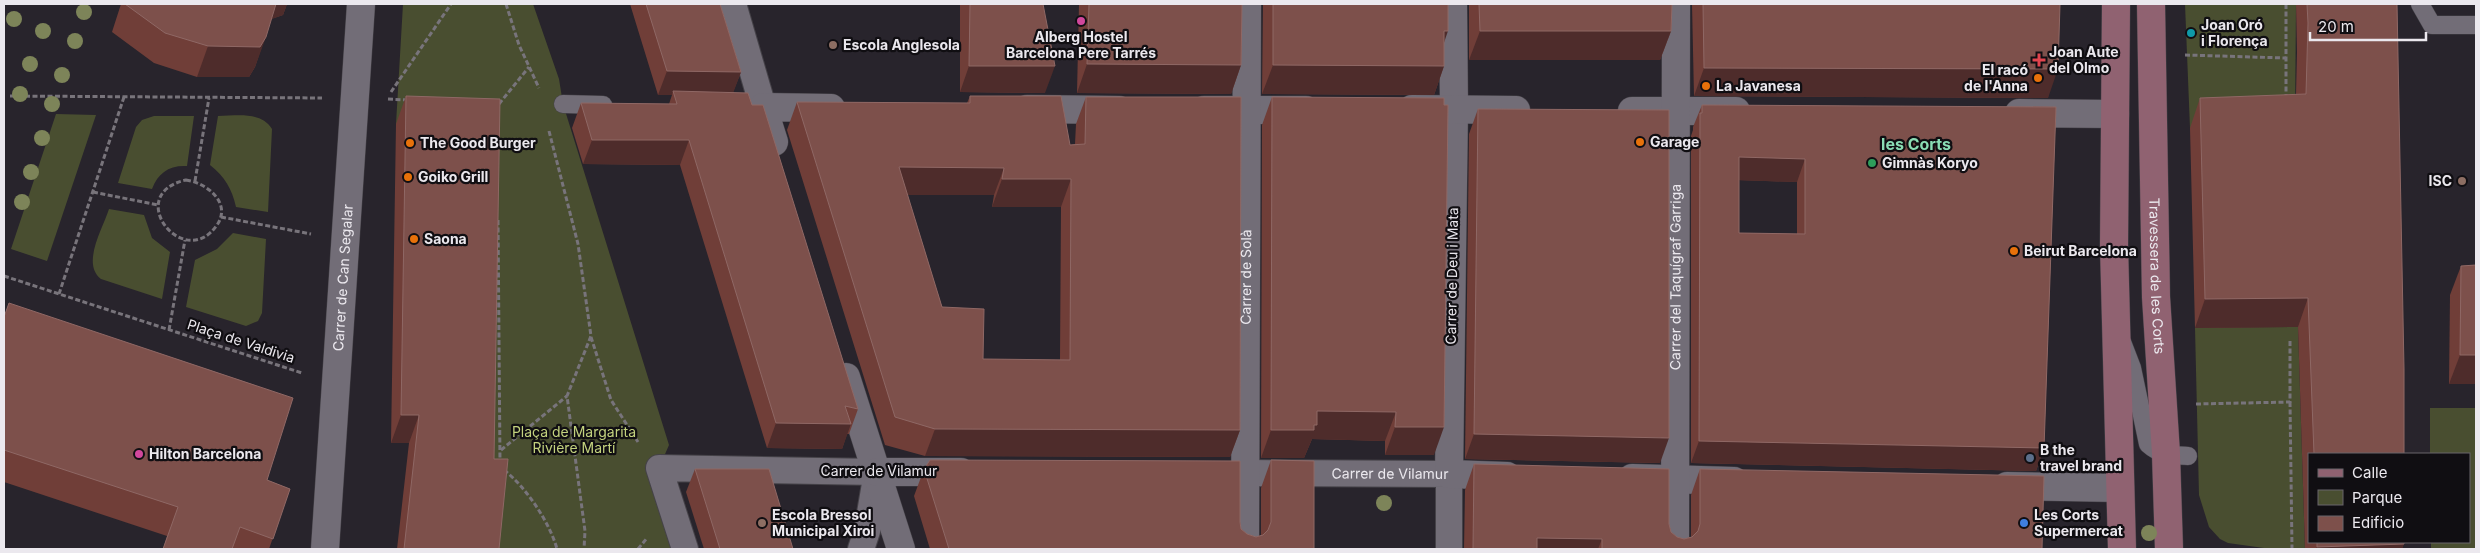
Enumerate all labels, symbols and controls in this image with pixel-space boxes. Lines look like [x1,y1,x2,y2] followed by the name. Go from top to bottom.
[2310,10,2426,42] scale bar
[1075,15,1087,27] marker: Alberg Hostel Barcelona Pere Tarrés
[2201,16,2268,49] place label: Joan Oró i Florença
[2318,17,2354,36] text: 20 m
[2185,27,2197,39] marker: Joan Oró i Florença
[1006,28,1156,61] place label: Alberg Hostel Barcelona Pere Tarrés
[843,36,960,53] place label: Escola Anglesola
[827,39,839,51] marker: Escola Anglesola
[2049,43,2119,76] place label: Joan Aute del Olmo
[2033,54,2045,66] marker: Joan Aute del Olmo
[1964,61,2028,94] place label: El racó de l'Anna
[2032,72,2044,84] marker: El racó de l'Anna
[1716,77,1801,94] place label: La Javanesa
[1700,80,1712,92] marker: La Javanesa
[1650,133,1699,150] place label: Garage
[420,134,536,151] place label: The Good Burger
[1881,134,1951,154] district label: les Corts
[1634,136,1646,148] marker: Garage
[404,137,416,149] marker: The Good Burger
[1882,154,1978,171] place label: Gimnàs Koryo
[1866,157,1878,169] marker: Gimnàs Koryo
[418,168,488,185] place label: Goiko Grill
[402,171,414,183] marker: Goiko Grill
[2429,172,2452,189] place label: ISC
[2456,175,2468,187] marker: ISC
[1666,184,1684,370] street label: Carrer del Taquígraf Garriga
[2146,198,2169,355] street label: Travessera de les Corts
[329,204,356,352] street label: Carrer de Can Segalar
[1442,207,1461,345] street label: Carrer de Deu i Mata
[1237,229,1254,325] street label: Carrer de Solà
[424,230,467,247] place label: Saona
[408,233,420,245] marker: Saona
[2024,242,2137,259] place label: Beirut Barcelona
[2008,245,2020,257] marker: Beirut Barcelona
[185,315,297,366] street label: Plaça de Valdivia
[512,423,636,456] park label: Plaça de Margarita Rivière Martí
[2040,441,2122,474] place label: B the travel brand
[149,445,261,462] place label: Hilton Barcelona
[133,448,145,460] marker: Hilton Barcelona
[2024,452,2036,464] marker: B the travel brand
[2308,453,2470,543] legend
[821,462,937,479] street label: Carrer de Vilamur
[2352,463,2387,482] text: Calle
[1332,464,1448,482] street label: Carrer de Vilamur
[2352,488,2402,507] text: Parque
[772,506,875,539] place label: Escola Bressol Municipal Xiroi
[2034,506,2123,539] place label: Les Corts Supermercat
[2352,513,2404,532] text: Edificio
[756,517,768,529] marker: Escola Bressol Municipal Xiroi
[2018,517,2030,529] marker: Les Corts Supermercat

